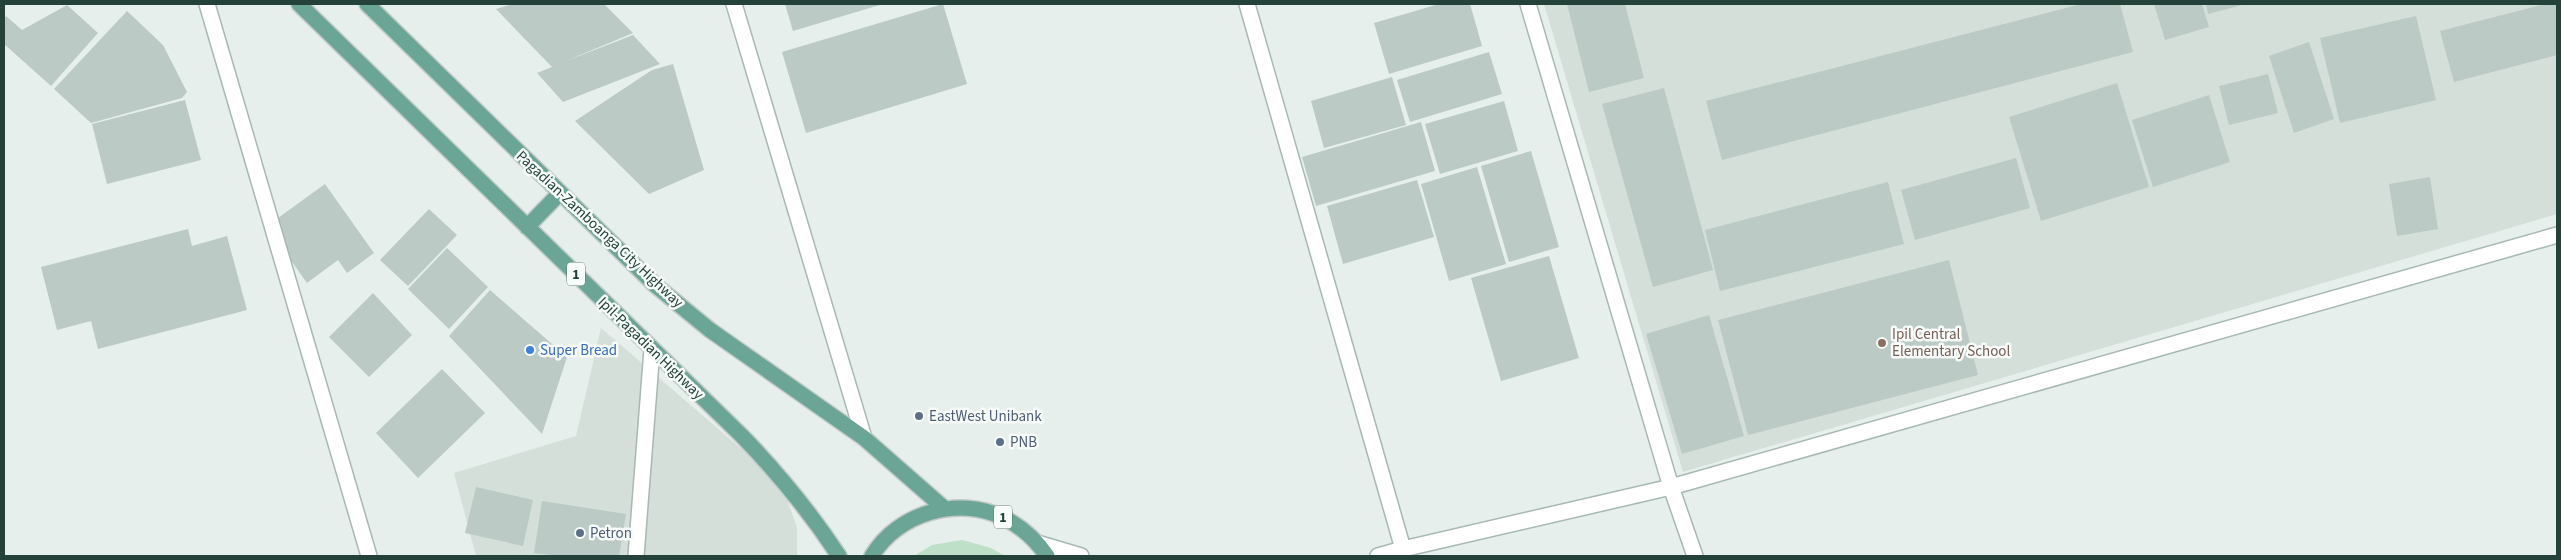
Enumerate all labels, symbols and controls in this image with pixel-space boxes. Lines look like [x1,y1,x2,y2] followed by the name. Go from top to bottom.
[511,146,688,313] street label: Pagadian-Zamboanga City Highway
[567,262,585,286] road number: 1
[593,292,708,405] street label: Ipil-Pagadian Highway
[1892,324,2010,362] place label: Ipil Central Elementary School
[1876,337,1888,349] marker: Ipil Central Elementary School
[540,340,617,361] place label: Super Bread
[524,344,536,356] marker: Super Bread
[929,406,1042,427] place label: EastWest Unibank
[913,410,925,422] marker: EastWest Unibank
[1010,432,1037,453] place label: PNB
[994,436,1006,448] marker: PNB
[994,506,1012,528] road number: 1
[590,523,632,544] place label: Petron
[574,527,586,539] marker: Petron

